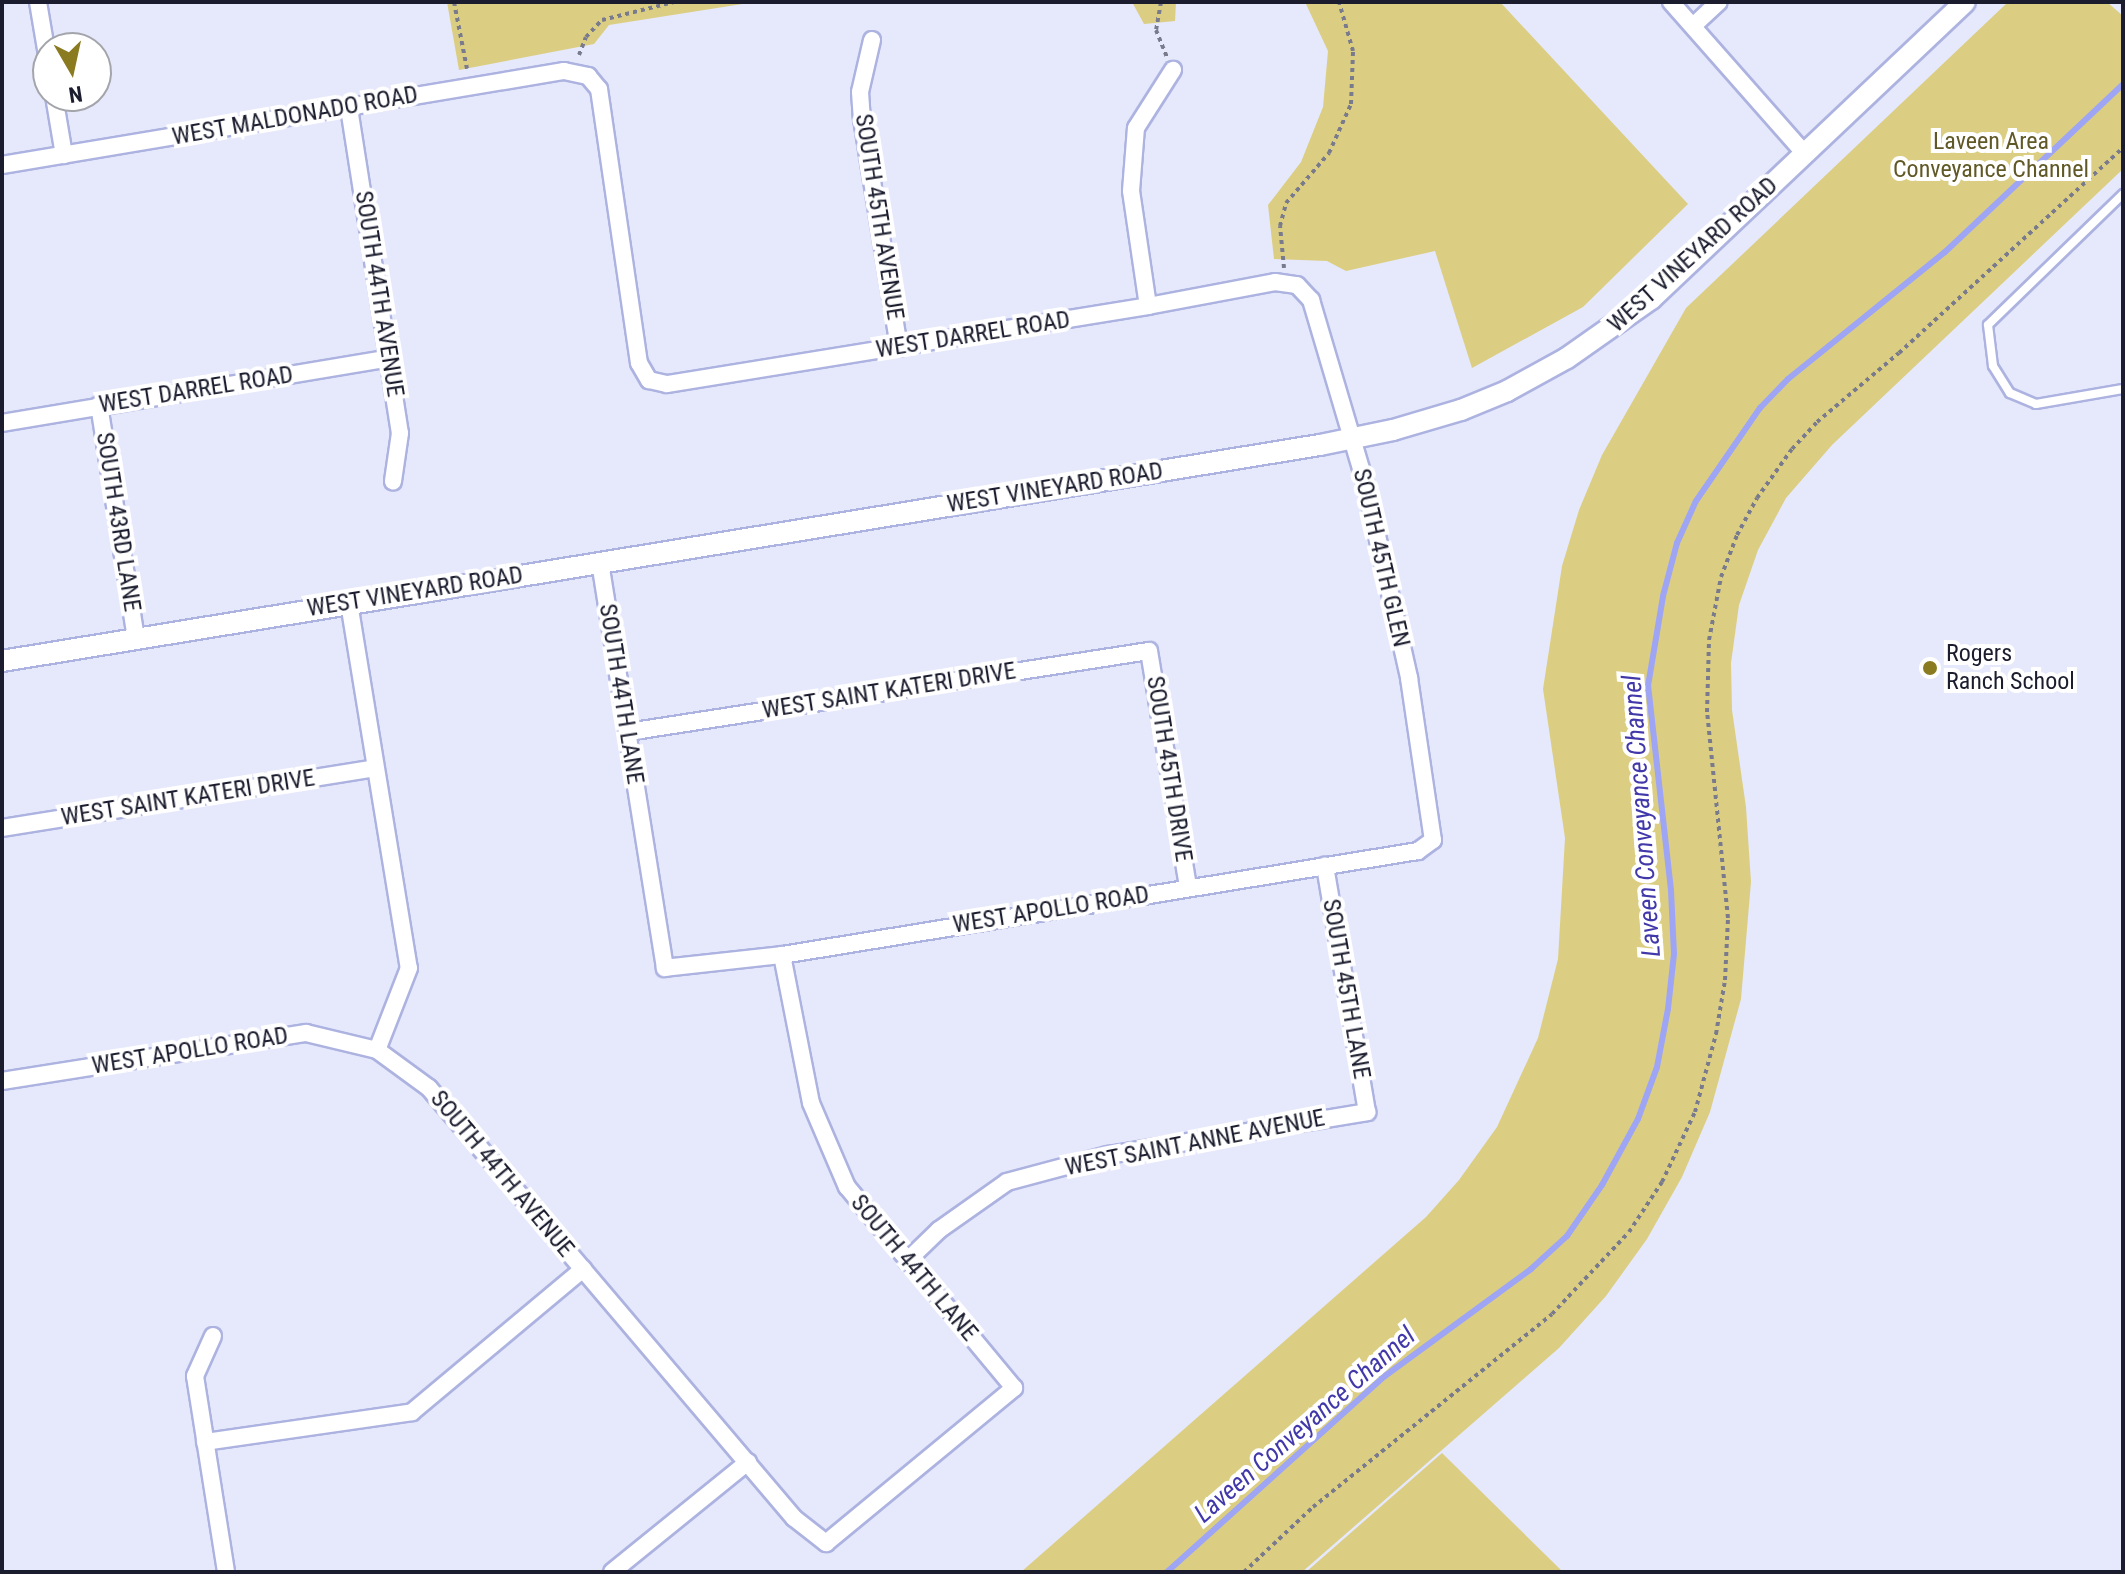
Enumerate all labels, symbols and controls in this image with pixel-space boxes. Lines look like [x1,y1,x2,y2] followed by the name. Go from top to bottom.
[32,32,112,112] north arrow
[170,80,420,152] street label: WEST MALDONADO ROAD
[67,81,84,108] text: N
[848,112,910,322] street label: SOUTH 45TH AVENUE
[1893,128,2089,184] park label: Laveen Area Conveyance Channel
[1602,171,1784,339] street label: WEST VINEYARD ROAD
[348,189,410,399] street label: SOUTH 44TH AVENUE
[874,305,1072,365] street label: WEST DARREL ROAD
[97,360,295,420] street label: WEST DARREL ROAD
[90,430,146,614] street label: SOUTH 43RD LANE
[945,457,1165,519] street label: WEST VINEYARD ROAD
[1346,466,1416,650] street label: SOUTH 45TH GLEN
[305,561,525,623] street label: WEST VINEYARD ROAD
[593,602,649,786] street label: SOUTH 44TH LANE
[1946,640,2075,696] place label: Rogers Ranch School
[760,657,1018,725] street label: WEST SAINT KATERI DRIVE
[1921,659,1939,677] marker: Rogers Ranch School
[1140,674,1198,864] street label: SOUTH 45TH DRIVE
[1617,674,1667,958] water label: Laveen Conveyance Channel
[59,764,317,832] street label: WEST SAINT KATERI DRIVE
[951,880,1151,940] street label: WEST APOLLO ROAD
[1316,897,1376,1081] street label: SOUTH 45TH LANE
[90,1021,290,1081] street label: WEST APOLLO ROAD
[424,1085,580,1263] street label: SOUTH 44TH AVENUE
[1062,1104,1328,1182] street label: WEST SAINT ANNE AVENUE
[844,1189,984,1347] street label: SOUTH 44TH LANE
[1188,1321,1422,1529] water label: Laveen Conveyance Channel

